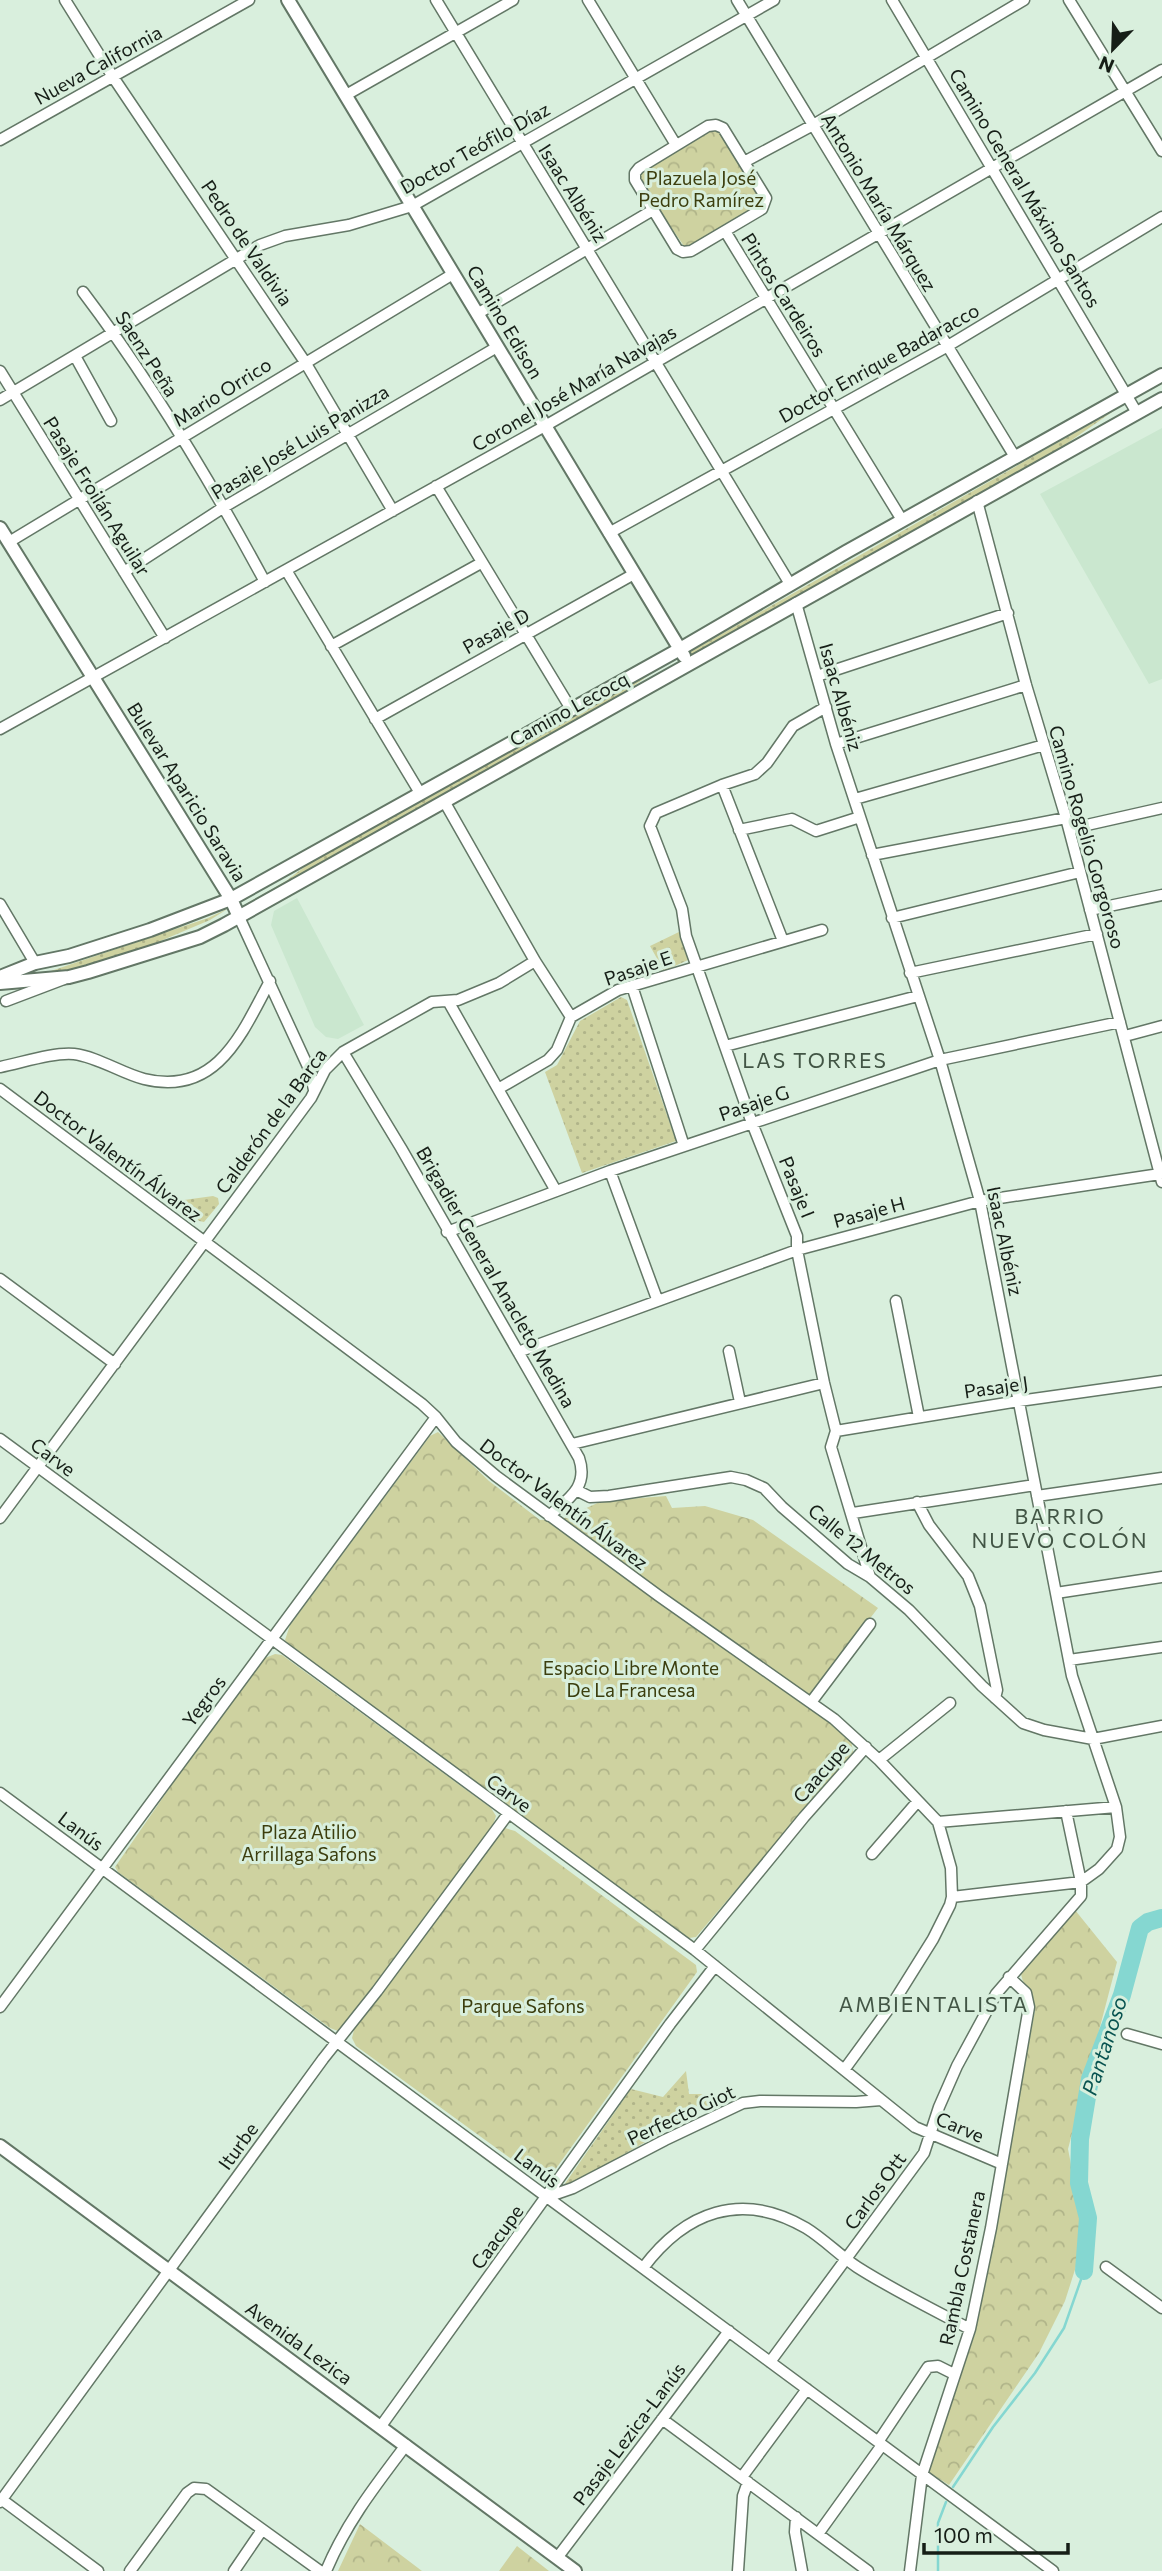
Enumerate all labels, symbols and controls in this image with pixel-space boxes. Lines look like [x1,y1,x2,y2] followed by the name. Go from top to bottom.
[1078,14,1148,84] north arrow
[30,20,166,109] street label: Nueva California
[1095,52,1117,78] text: N
[945,64,1106,311] street label: Camino General Máximo Santos
[396,97,554,198] street label: Doctor Teófilo Díaz
[817,108,942,295] street label: Antonio María Márquez
[534,139,613,246] street label: Isaac Albéniz
[638,166,764,211] park label: Plazuela José Pedro Ramírez
[197,175,298,310] street label: Pedro de Valdivia
[737,228,832,361] street label: Pintos Cardeiros
[463,261,548,383] street label: Camino Edison
[775,298,983,427] street label: Doctor Enrique Badaracco
[111,307,184,401] street label: Saenz Peña
[467,320,680,456] street label: Coronel José María Navajas
[168,352,275,431] street label: Mario Orrico
[207,379,393,504] street label: Pasaje José Luis Panizza
[39,412,156,580] street label: Pasaje Froilán Aguilar
[458,603,533,658] street label: Pasaje D
[815,640,868,754] street label: Isaac Albéniz
[505,666,632,751] street label: Camino Lecocq
[123,698,252,886] street label: Bulevar Aparicio Saravia
[1045,723,1130,951] street label: Camino Rogelio Gorgoroso
[601,945,675,990] street label: Pasaje E
[210,1044,331,1198] street label: Calderón de la Barca
[742,1047,888,1072] district label: LAS TORRES
[716,1080,792,1125] street label: Pasaje G
[30,1085,207,1226] street label: Doctor Valentín Álvarez
[412,1142,581,1412] street label: Brigadier General Anacleto Medina
[775,1153,820,1221] street label: Pasaje I
[983,1184,1028,1298] street label: Isaac Albéniz
[831,1191,907,1232] street label: Pasaje H
[962,1371,1029,1402] street label: Pasaje J
[26,1432,80,1481] street label: Carve
[476,1433,653,1574] street label: Doctor Valentín Álvarez
[804,1498,921,1599] street label: Calle 12 Metros
[972,1503,1148,1552] district label: BARRIO NUEVO COLÓN
[543,1656,719,1701] park label: Espacio Libre Monte De La Francesa
[177,1671,230,1731] street label: Yegros
[788,1736,854,1807] street label: Caacupe
[482,1769,536,1817] street label: Carve
[54,1806,109,1855] street label: Lanús
[241,1820,377,1865] park label: Plaza Atilio Arrillaga Safons
[839,1991,1029,2016] district label: AMBIENTALISTA
[1076,1993,1131,2098] water label: Pantanoso
[461,1994,585,2017] park label: Parque Safons
[623,2079,738,2150] street label: Perfecto Giot
[933,2106,988,2147] street label: Carve
[213,2118,262,2174] street label: Iturbe
[510,2143,565,2192] street label: Lanús
[839,2147,910,2234] street label: Carlos Ott
[934,2188,989,2347] street label: Rambla Costanera
[465,2200,528,2273] street label: Caacupe
[241,2296,357,2389] street label: Avenida Lezica
[568,2358,690,2510] street label: Pasaje Lezica-Lanús
[924,2512,1068,2556] scale bar
[934,2522,993,2547] text: 100 m

